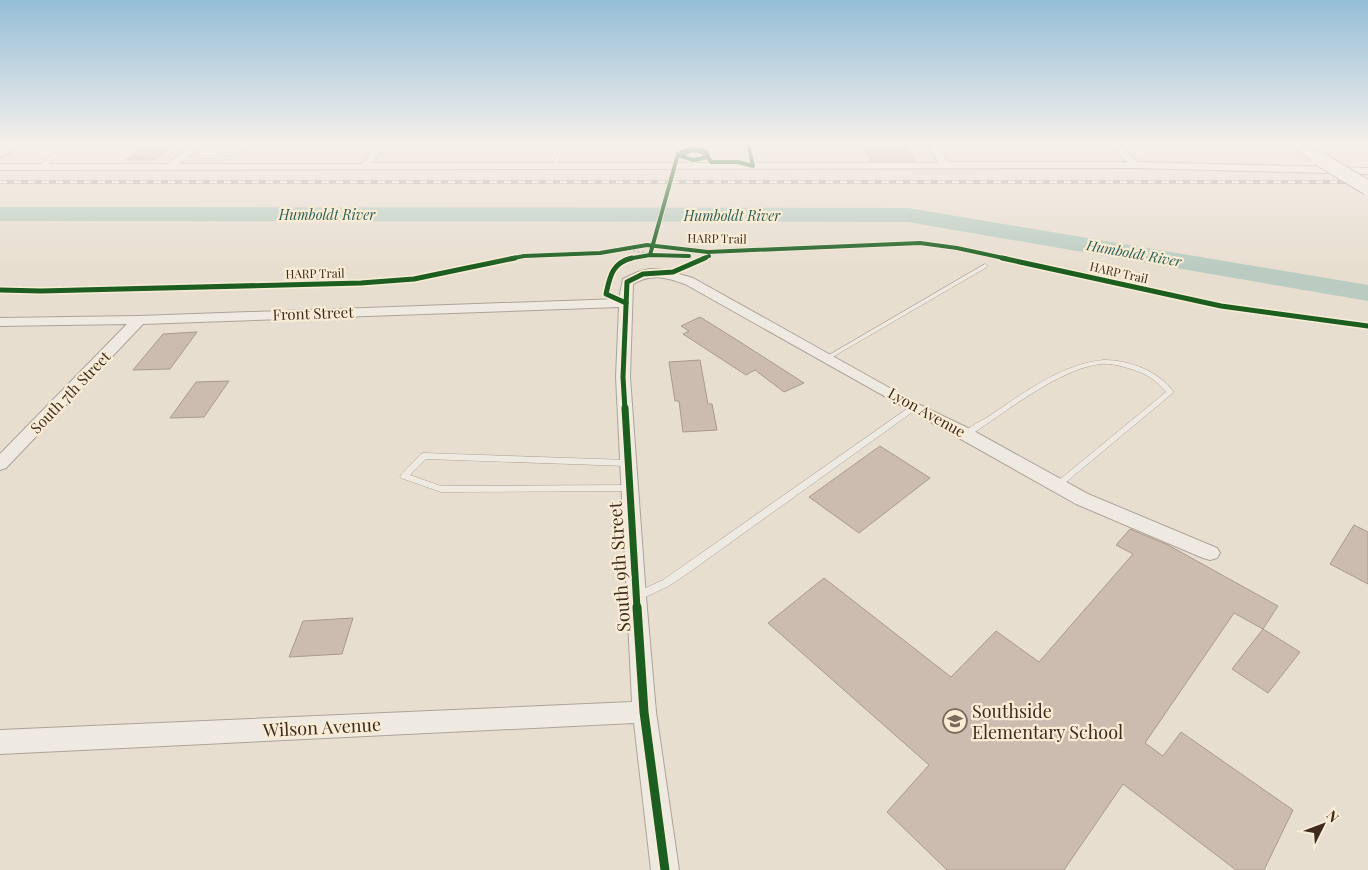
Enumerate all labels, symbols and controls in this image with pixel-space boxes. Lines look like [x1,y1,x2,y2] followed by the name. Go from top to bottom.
[278,205,376,224] water label: Humboldt River
[683,206,781,225] water label: Humboldt River
[687,229,747,247] street label: HARP Trail
[1084,235,1184,271] water label: Humboldt River
[1088,258,1150,287] street label: HARP Trail
[285,264,345,282] street label: HARP Trail
[272,302,355,324] street label: Front Street
[26,346,115,437] street label: South 7th Street
[885,383,969,441] street label: Lyon Avenue
[602,500,636,633] street label: South 9th Street
[972,699,1123,744] place label: Southside Elementary School
[942,708,968,734] school or university icon: Southside Elementary School
[261,712,382,742] street label: Wilson Avenue
[1298,800,1348,850] north arrow
[1323,806,1343,826] text: N

